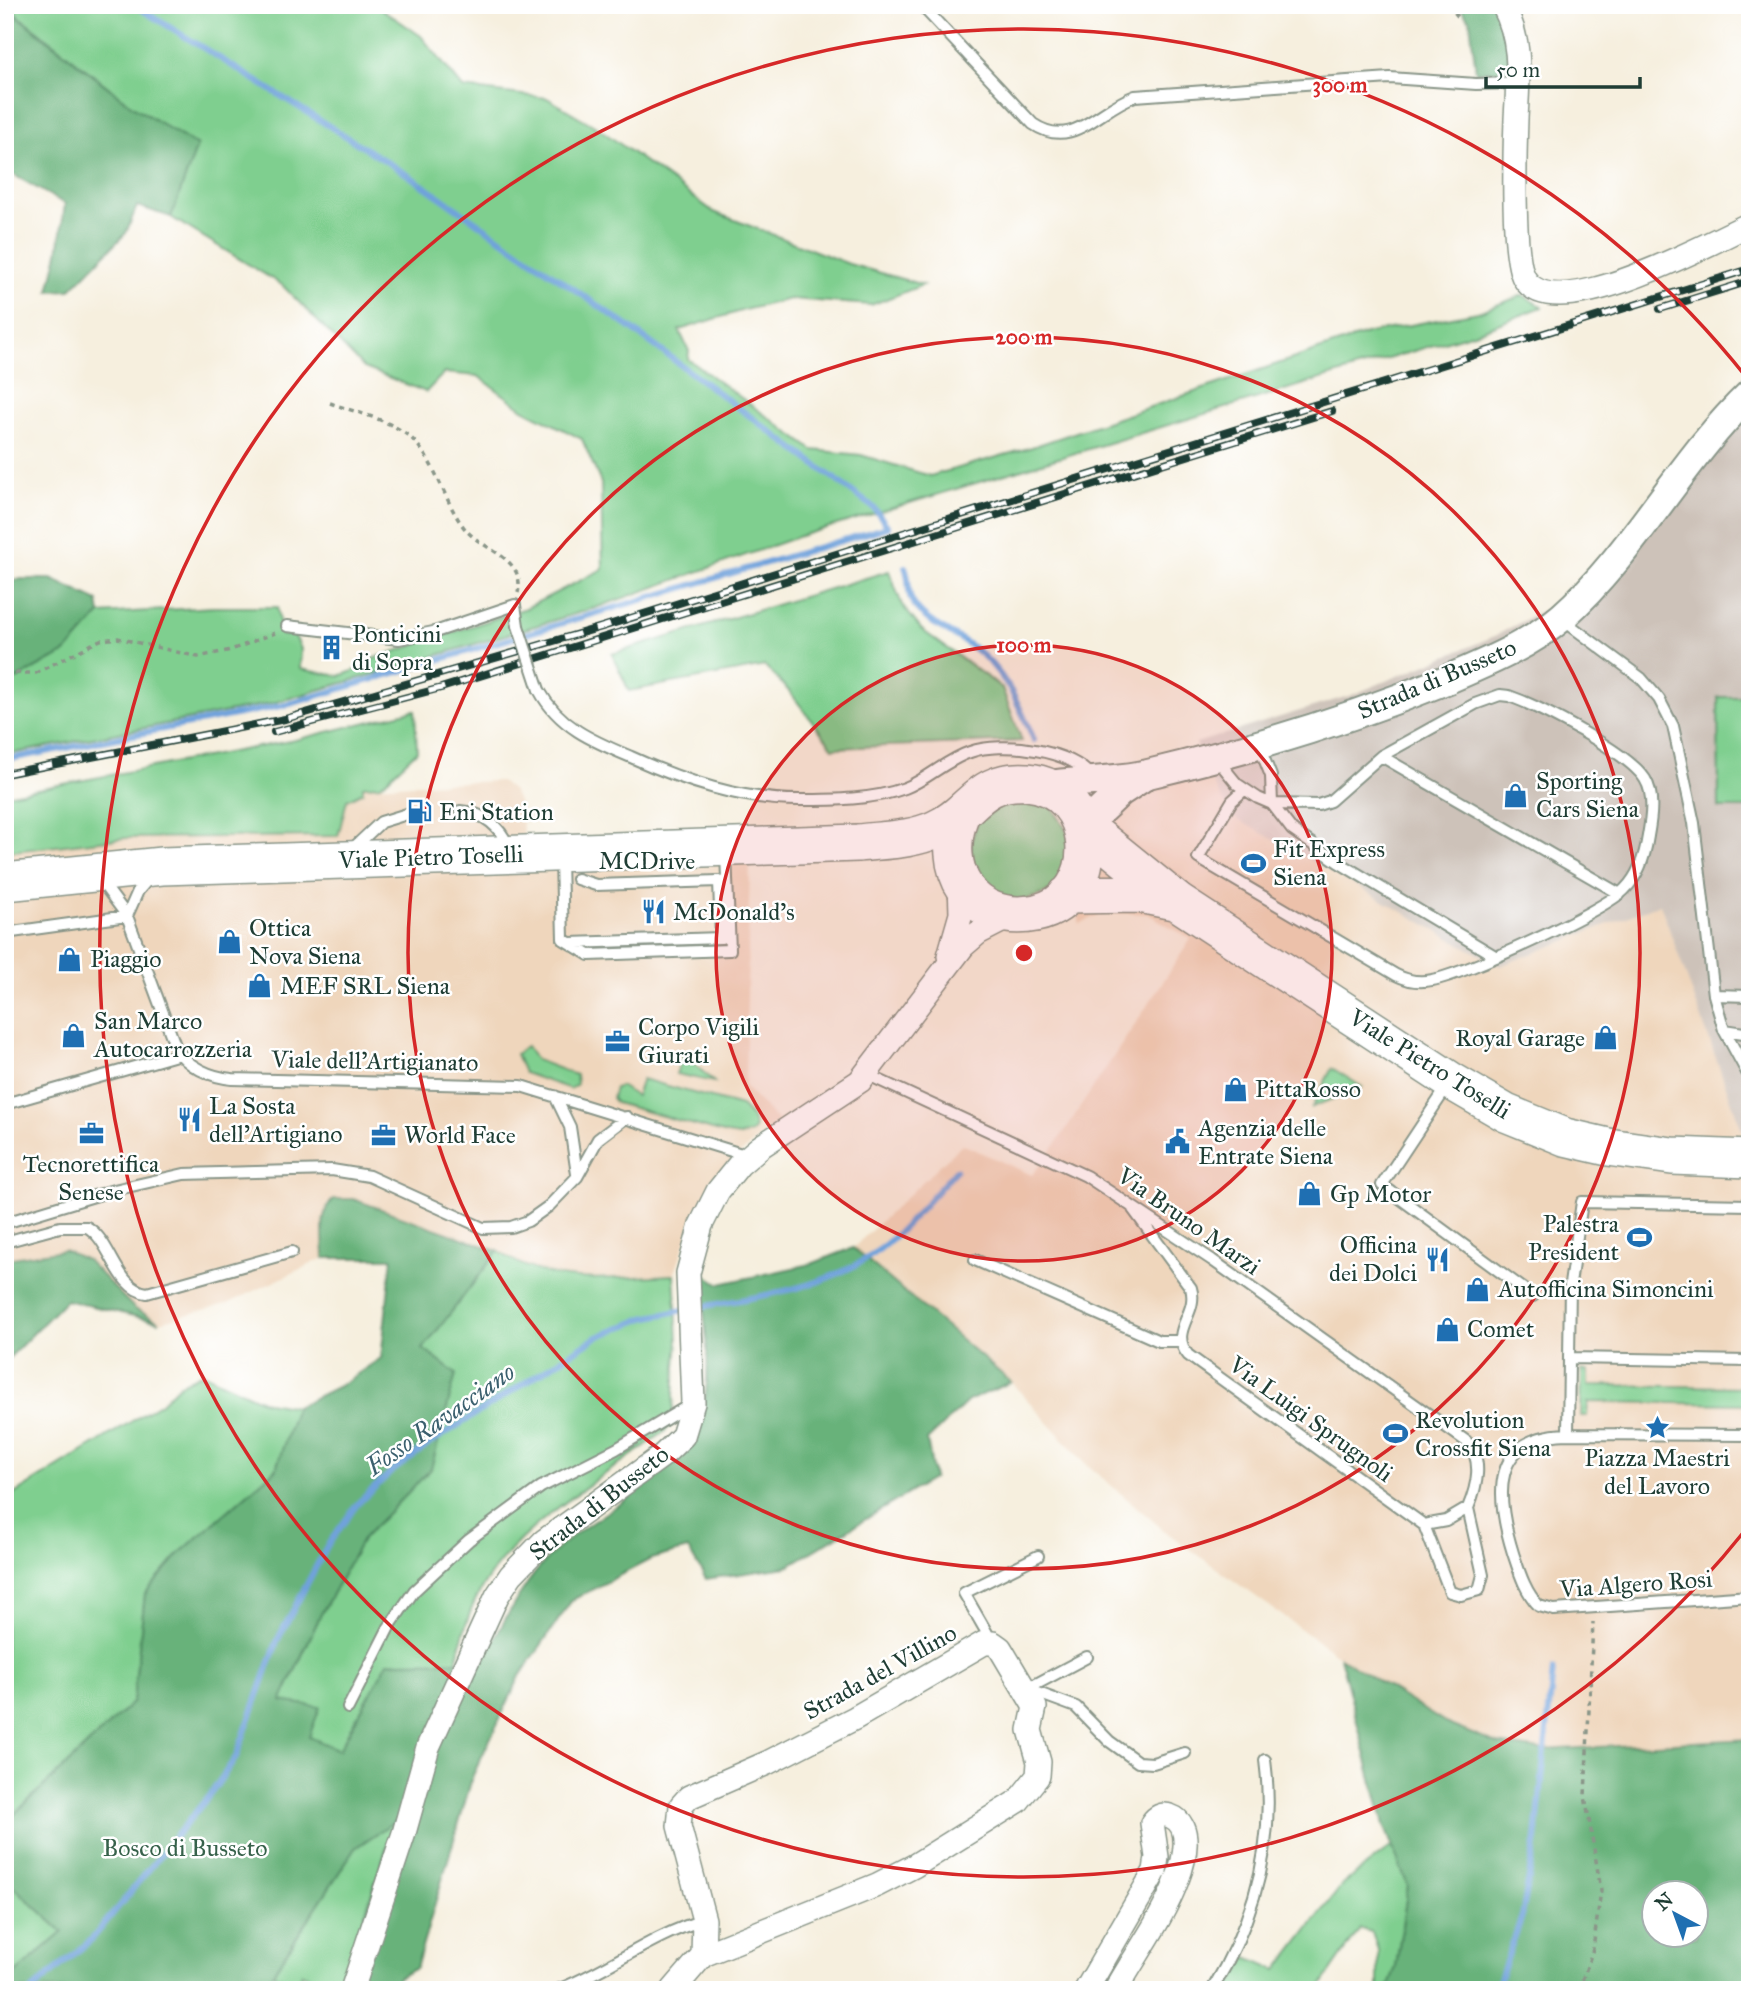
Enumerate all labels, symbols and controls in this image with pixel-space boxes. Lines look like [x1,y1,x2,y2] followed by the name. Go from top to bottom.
[1486,46,1640,90] scale bar
[1496,57,1541,83] text: 50 m
[1312,72,1368,98] text: 300 m
[996,324,1053,350] text: 200 m
[352,619,442,677] place label: Ponticini di Sopra
[997,632,1052,658] text: 100 m
[1353,632,1521,726] street label: Strada di Busseto
[318,634,346,662] building icon: Ponticini di Sopra
[1536,766,1640,824] place label: Sporting Cars Siena
[1502,781,1530,809] shop icon: Sporting Cars Siena
[439,797,554,827] place label: Eni Station
[405,798,433,826] fuel station icon: Eni Station
[1273,834,1385,892] place label: Fit Express Siena
[337,839,524,875] street label: Viale Pietro Toselli
[599,846,695,876] street label: MCDrive
[1239,849,1267,877] sports icon: Fit Express Siena
[673,897,795,927] place label: McDonald's
[639,898,667,926] restaurant icon: McDonald's
[249,913,362,971] place label: Ottica Nova Siena
[215,928,243,956] shop icon: Ottica Nova Siena
[1012,941,1036,965] centre of rings
[90,944,162,974] place label: Piaggio
[56,945,84,973] shop icon: Piaggio
[280,971,451,1001] place label: MEF SRL Siena
[246,972,274,1000] shop icon: MEF SRL Siena
[1343,1002,1517,1126] street label: Viale Pietro Toselli
[93,1006,253,1064] place label: San Marco Autocarrozzeria
[638,1012,760,1070] place label: Corpo Vigili Giurati
[60,1021,88,1049] shop icon: San Marco Autocarrozzeria
[1455,1023,1585,1053] place label: Royal Garage
[1591,1024,1619,1052] shop icon: Royal Garage
[604,1027,632,1055] office icon: Corpo Vigili Giurati
[270,1044,479,1078] street label: Viale dell'Artigianato
[1255,1074,1361,1104] place label: PittaRosso
[1221,1075,1249,1103] shop icon: PittaRosso
[209,1091,342,1149] place label: La Sosta dell'Artigiano
[175,1106,203,1134] restaurant icon: La Sosta dell'Artigiano
[1197,1113,1334,1171] place label: Agenzia delle Entrate Siena
[77,1119,105,1147] office icon: Tecnorettifica Senese
[404,1120,516,1150] place label: World Face
[370,1121,398,1149] office icon: World Face
[1164,1128,1192,1156] public building icon: Agenzia delle Entrate Siena
[23,1149,160,1207] place label: Tecnorettifica Senese
[1111,1160,1267,1282] street label: Via Bruno Marzi
[1330,1179,1431,1209] place label: Gp Motor
[1296,1180,1324,1208] shop icon: Gp Motor
[1528,1209,1620,1267] place label: Palestra President
[1625,1224,1653,1252] sports icon: Palestra President
[1329,1230,1418,1288] place label: Officina dei Dolci
[1423,1245,1451,1273] restaurant icon: Officina dei Dolci
[1497,1274,1714,1304] place label: Autofficina Simoncini
[1464,1275,1492,1303] shop icon: Autofficina Simoncini
[1467,1314,1535,1344] place label: Comet
[1433,1315,1461,1343] shop icon: Comet
[1222,1349,1399,1489] street label: Via Luigi Sprugnoli
[358,1356,521,1483] water label: Fosso Ravacciano
[1415,1405,1552,1463] place label: Revolution Crossfit Siena
[1643,1413,1671,1441] place icon: Piazza Maestri del Lavoro
[1381,1420,1409,1448] sports icon: Revolution Crossfit Siena
[523,1439,675,1567] street label: Strada di Busseto
[1584,1443,1730,1501] place label: Piazza Maestri del Lavoro
[1558,1564,1714,1604] street label: Via Algero Rosi
[798,1618,962,1726] street label: Strada del Villino
[102,1833,268,1863] park label: Bosco di Busseto
[1640,1880,1710,1950] north arrow
[1651,1888,1678,1916] text: N

